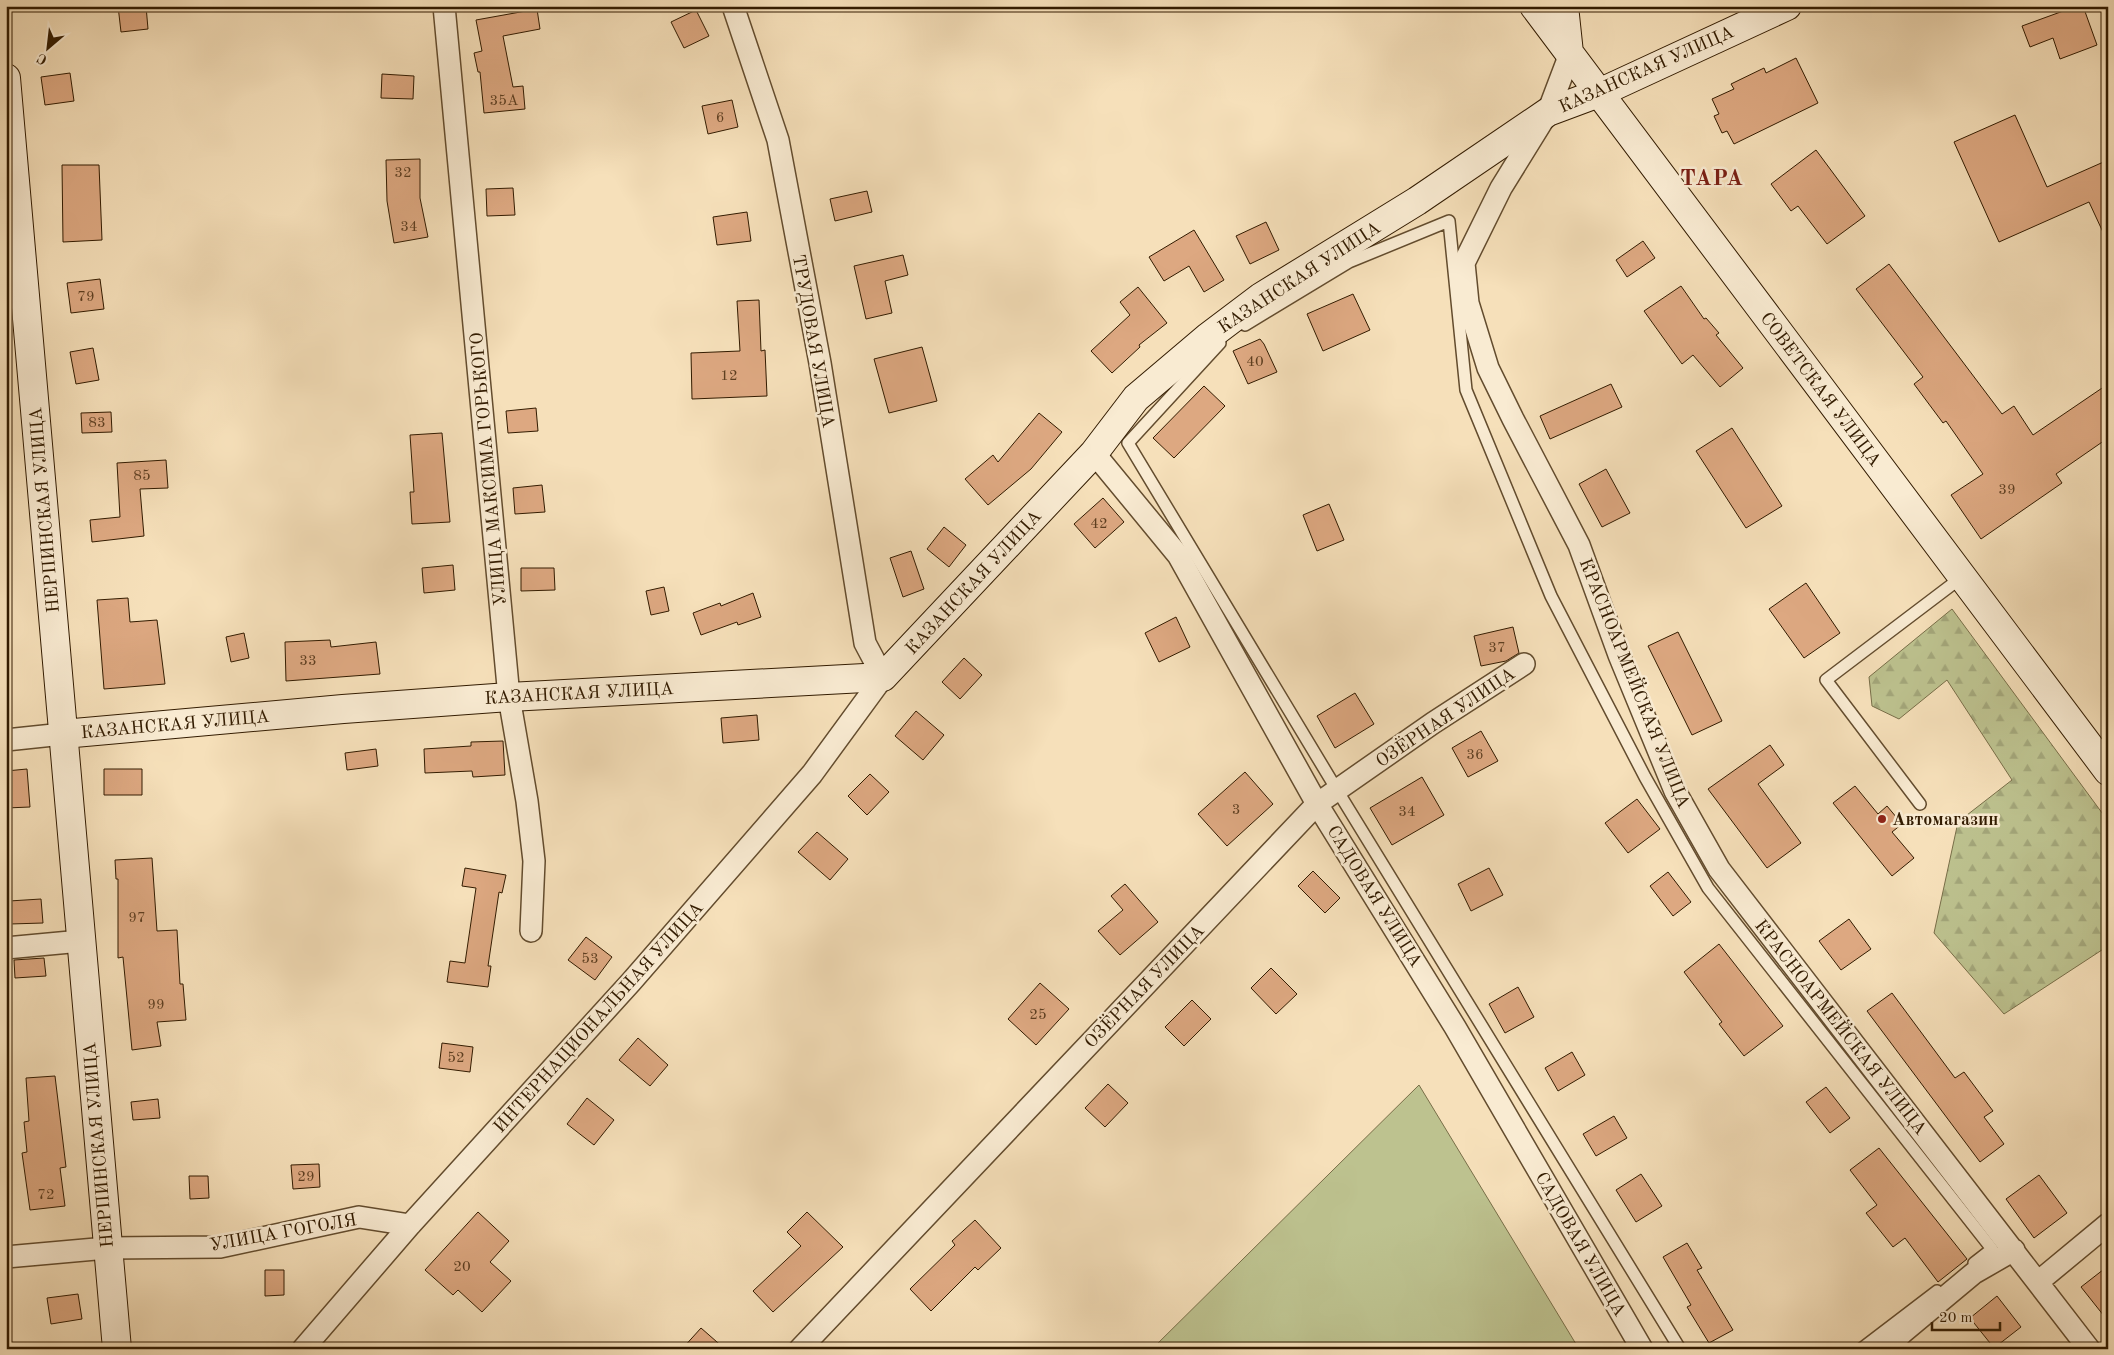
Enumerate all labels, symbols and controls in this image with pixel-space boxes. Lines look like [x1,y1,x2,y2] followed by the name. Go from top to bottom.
[22,22,72,72] north arrow
[1556,23,1737,117] street label: КАЗАНСКАЯ УЛИЦА
[35,50,50,67] text: С
[490,94,519,109] house number: 35А
[716,111,724,126] house number: 6
[394,166,412,181] house number: 32
[1680,168,1744,190] district label: ТАРА
[1215,219,1384,337] street label: КАЗАНСКАЯ УЛИЦА
[400,220,418,235] house number: 34
[789,253,837,430] street label: ТРУДОВАЯ УЛИЦА
[77,290,95,305] house number: 79
[1757,309,1884,470] street label: СОВЕТСКАЯ УЛИЦА
[468,331,510,606] street label: УЛИЦА МАКСИМА ГОРЬКОГО
[1246,355,1264,370] house number: 40
[720,369,738,384] house number: 12
[27,406,63,613] street label: НЕРПИНСКАЯ УЛИЦА
[88,416,106,431] house number: 83
[133,469,151,484] house number: 85
[1998,483,2016,498] house number: 39
[903,507,1045,658] street label: КАЗАНСКАЯ УЛИЦА
[1090,517,1108,532] house number: 42
[1576,555,1696,811] street label: КРАСНОАРМЕЙСКАЯ УЛИЦА
[1488,641,1506,656] house number: 37
[299,654,317,669] house number: 33
[1371,662,1518,771] street label: ОЗЁРНАЯ УЛИЦА
[484,680,674,708] street label: КАЗАНСКАЯ УЛИЦА
[80,708,271,742] street label: КАЗАНСКАЯ УЛИЦА
[1466,748,1484,763] house number: 36
[1232,803,1240,818] house number: 3
[1398,805,1416,820] house number: 34
[1892,811,1998,829] place label: Автомагазин
[1876,813,1888,825] marker: Автомагазин
[1323,823,1425,971] street label: САДОВАЯ УЛИЦА
[491,899,707,1136] street label: ИНТЕРНАЦИОНАЛЬНАЯ УЛИЦА
[128,911,146,926] house number: 97
[1751,914,1933,1139] street label: КРАСНОАРМЕЙСКАЯ УЛИЦА
[1079,919,1208,1052] street label: ОЗЁРНАЯ УЛИЦА
[581,952,599,967] house number: 53
[147,998,165,1013] house number: 99
[1029,1008,1047,1023] house number: 25
[81,1041,117,1248] street label: НЕРПИНСКАЯ УЛИЦА
[447,1051,465,1066] house number: 52
[1532,1169,1629,1320] street label: САДОВАЯ УЛИЦА
[297,1170,315,1185] house number: 29
[37,1188,55,1203] house number: 72
[208,1211,358,1255] street label: УЛИЦА ГОГОЛЯ
[453,1260,471,1275] house number: 20
[1932,1300,1999,1332] scale bar
[1939,1311,1973,1326] text: 20 m

